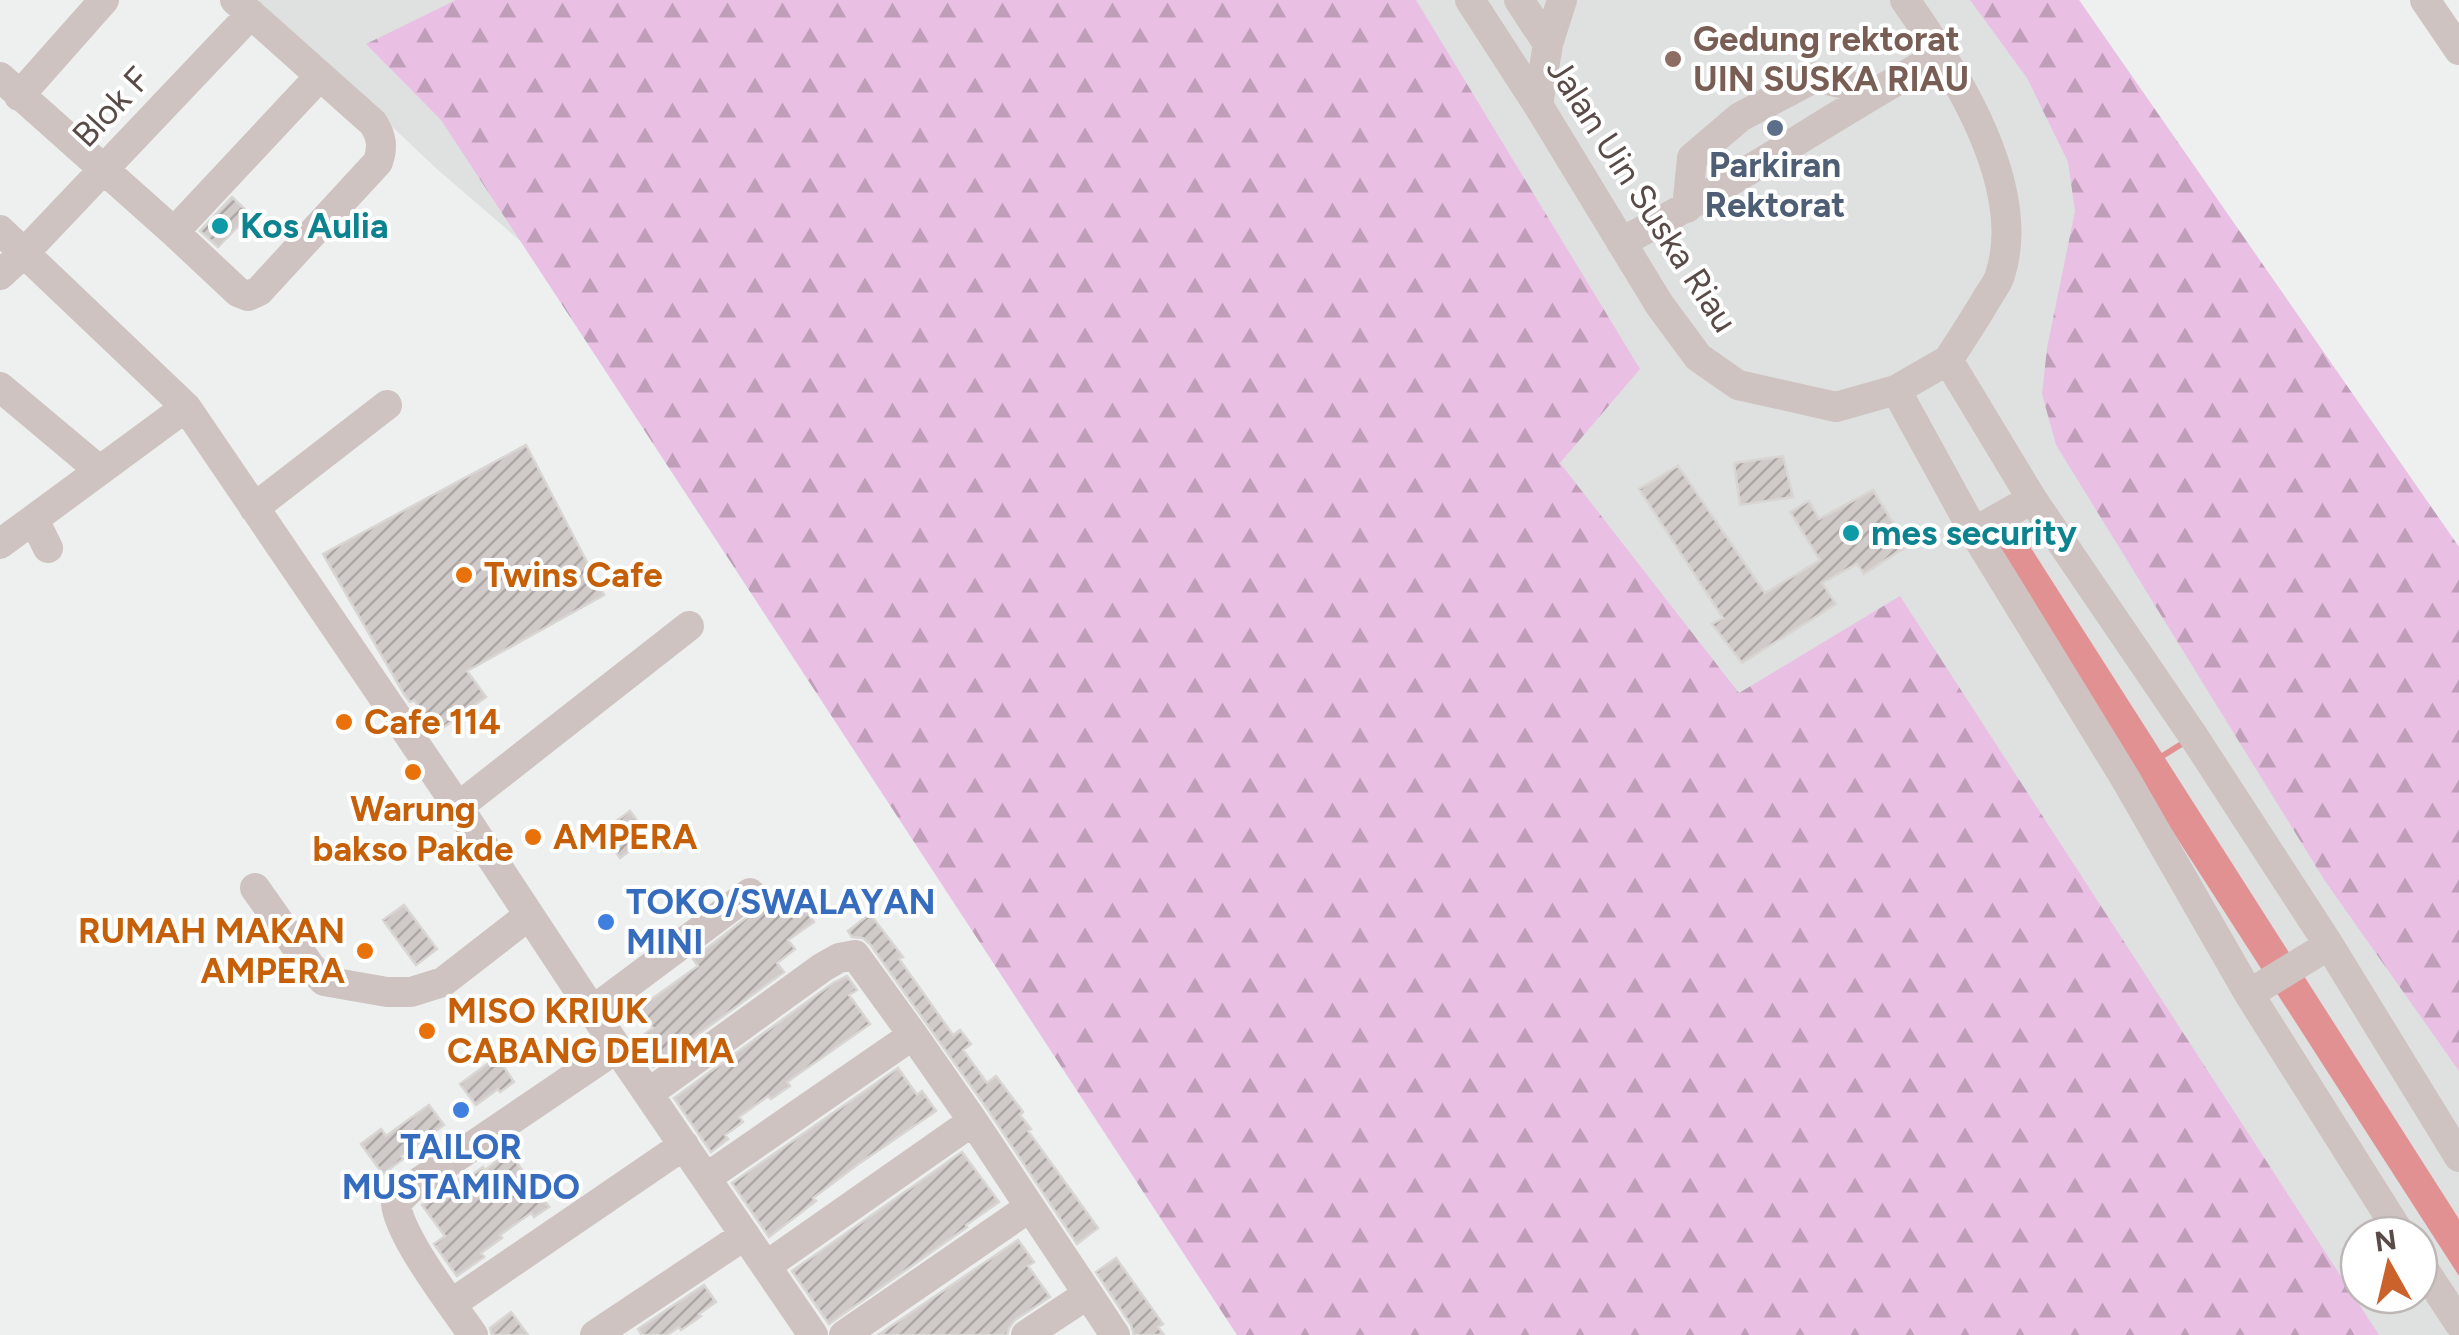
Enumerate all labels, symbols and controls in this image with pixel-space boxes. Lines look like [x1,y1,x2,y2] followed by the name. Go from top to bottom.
[1693,18,1969,100] place label: Gedung rektorat UIN SUSKA RIAU
[1662,48,1684,70] marker: Gedung rektorat UIN SUSKA RIAU
[1538,50,1746,340] street label: Jalan Uin Suska Riau
[64,58,158,156] street label: Blok F
[1764,117,1786,139] marker: Parkiran Rektorat
[1705,144,1845,226] place label: Parkiran Rektorat
[240,205,389,247] place label: Kos Aulia
[209,215,231,237] marker: Kos Aulia
[1871,512,2078,554] place label: mes security
[1840,522,1862,544] marker: mes security
[484,554,663,596] place label: Twins Cafe
[453,564,475,586] marker: Twins Cafe
[364,701,501,743] place label: Cafe 114
[333,711,355,733] marker: Cafe 114
[402,761,424,783] marker: Warung bakso Pakde
[313,788,513,870] place label: Warung bakso Pakde
[553,816,697,858] place label: AMPERA
[522,826,544,848] marker: AMPERA
[626,881,936,963] place label: TOKO/SWALAYAN MINI
[78,910,345,992] place label: RUMAH MAKAN AMPERA
[595,911,617,933] marker: TOKO/SWALAYAN MINI
[354,940,376,962] marker: RUMAH MAKAN AMPERA
[447,990,734,1072] place label: MISO KRIUK CABANG DELIMA
[416,1020,438,1042] marker: MISO KRIUK CABANG DELIMA
[450,1099,472,1121] marker: TAILOR MUSTAMINDO
[342,1126,580,1208] place label: TAILOR MUSTAMINDO
[2339,1215,2439,1315] north arrow
[2372,1222,2399,1259] text: N

